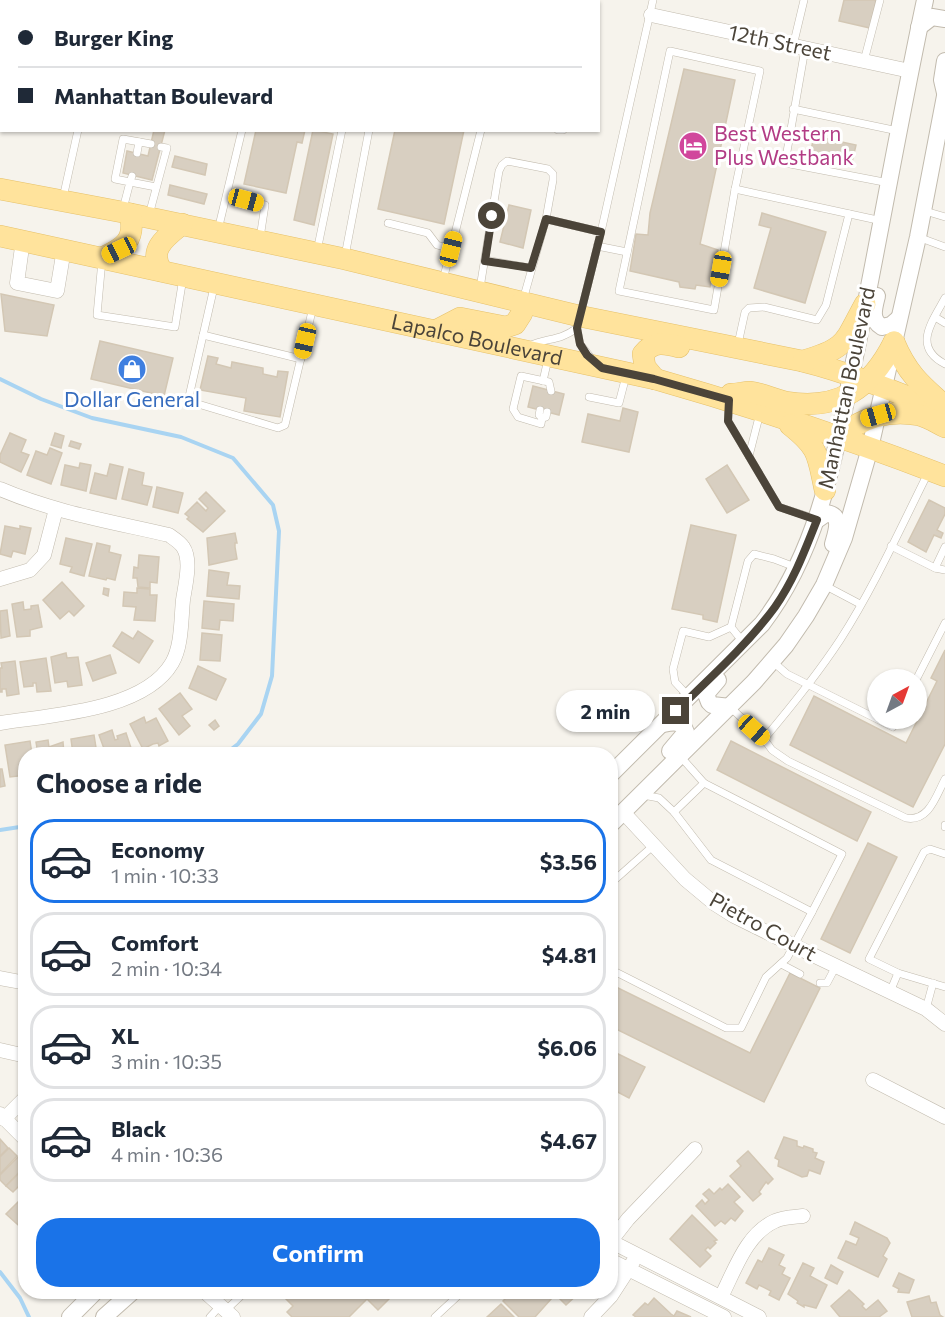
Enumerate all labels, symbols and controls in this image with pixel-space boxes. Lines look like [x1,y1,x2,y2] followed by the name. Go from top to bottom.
[727,18,834,65] street label: 12th Street
[54,24,173,51] text: Burger King
[54,82,273,109] text: Manhattan Boulevard
[714,120,854,169] place label: Best Western Plus Westbank
[677,130,709,162] hotel icon: Best Western Plus Westbank
[226,187,266,213] car
[478,202,505,229] route start
[438,229,464,269] car
[99,234,139,266] car
[709,250,733,288] car
[812,284,879,491] street label: Manhattan Boulevard
[389,308,565,369] street label: Lapalco Boulevard
[292,321,318,361] car
[116,353,148,385] shop icon: Dollar General
[64,386,200,411] place label: Dollar General
[858,401,898,429] car
[867,669,927,729] north arrow
[867,669,927,729] map controls
[556,690,655,732] callout: 2 min
[662,697,689,724] route end
[581,699,630,723] text: 2 min
[735,711,773,749] car
[36,766,202,799] text: Choose a ride
[39,834,93,888] icon: car
[111,836,205,863] text: Economy
[540,848,597,875] text: $3.56
[111,863,219,887] text: 1 min · 10:33
[706,886,822,965] street label: Pietro Court
[39,927,93,981] icon: car
[111,929,199,956] text: Comfort
[542,941,597,968] text: $4.81
[111,956,222,980] text: 2 min · 10:34
[39,1020,93,1074] icon: car
[111,1022,139,1049] text: XL
[537,1034,597,1061] text: $6.06
[111,1049,222,1073] text: 3 min · 10:35
[39,1113,93,1167] icon: car
[111,1115,166,1142] text: Black
[540,1127,597,1154] text: $4.67
[111,1142,223,1166] text: 4 min · 10:36
[36,1218,600,1287] button: Confirm

